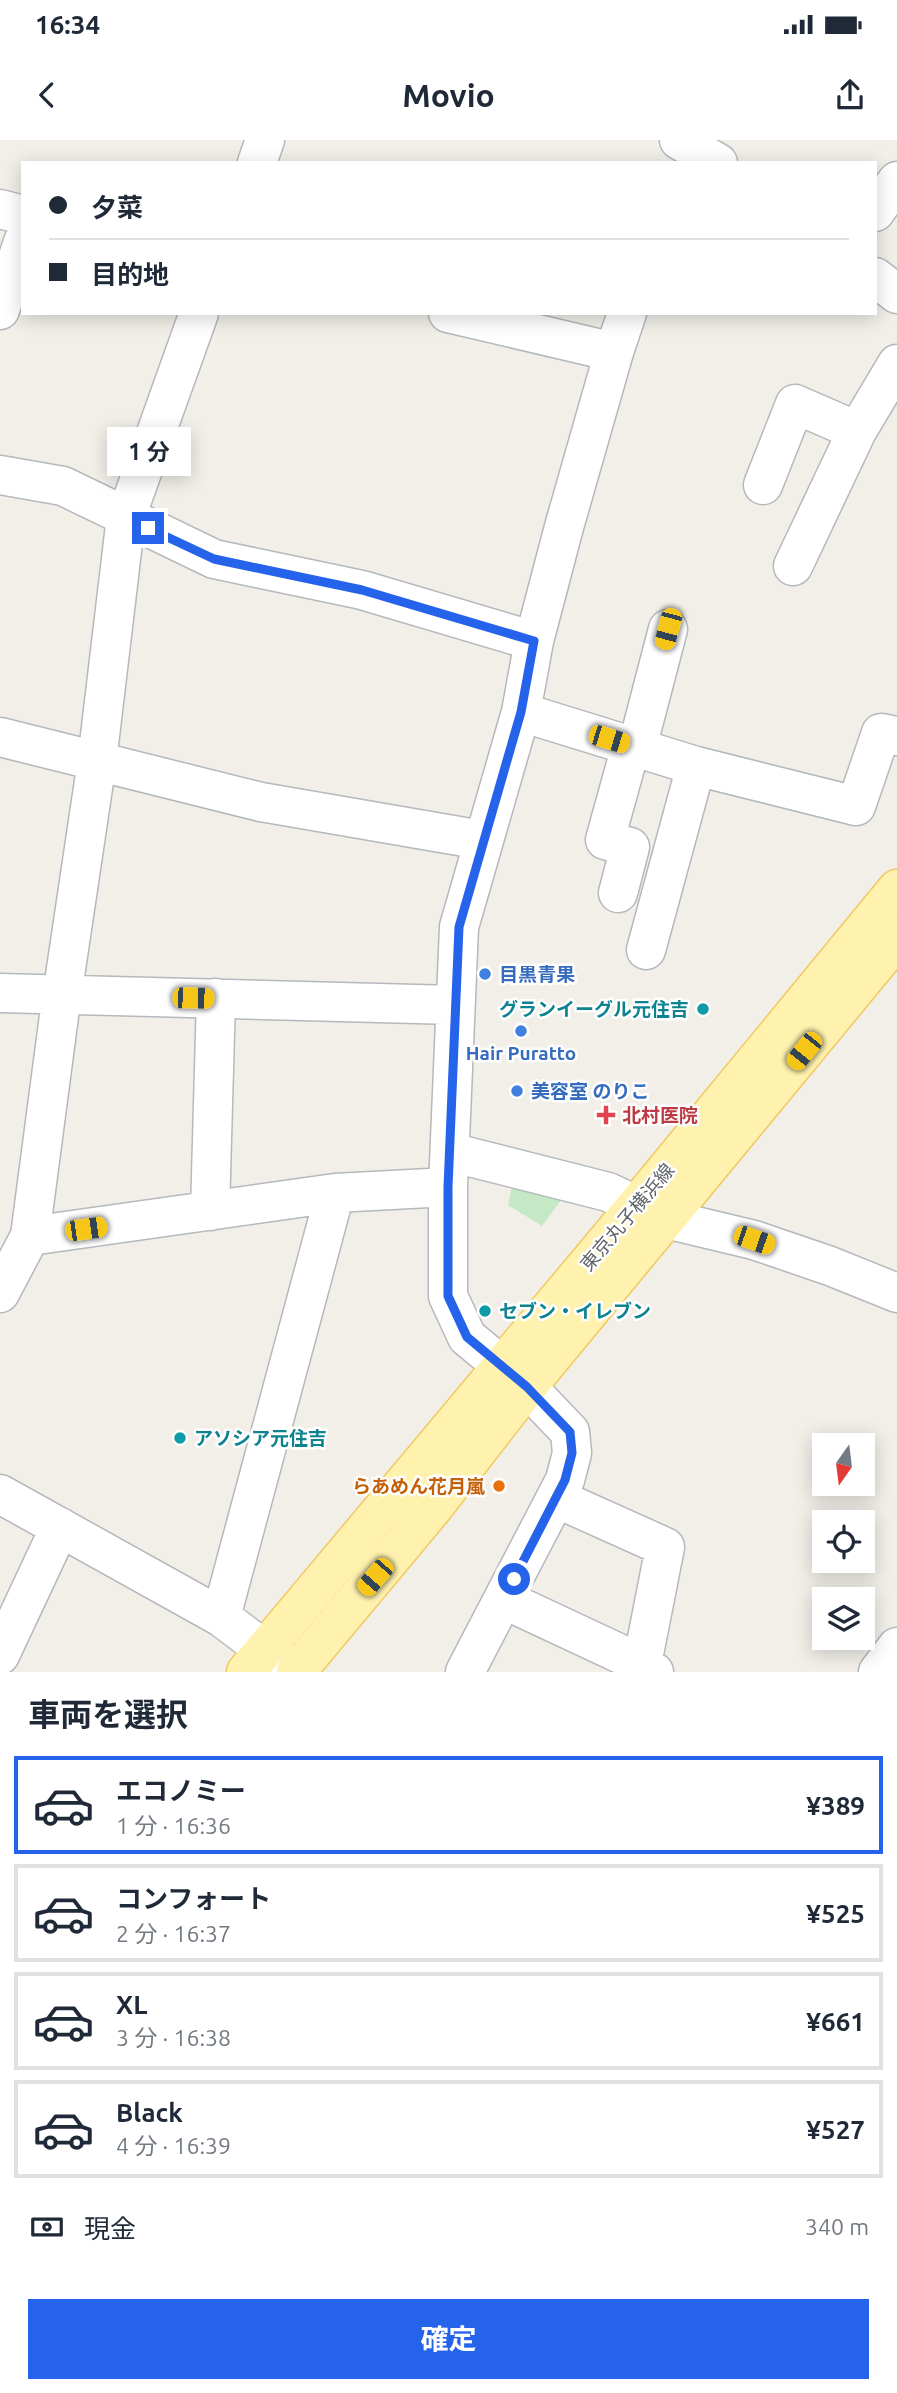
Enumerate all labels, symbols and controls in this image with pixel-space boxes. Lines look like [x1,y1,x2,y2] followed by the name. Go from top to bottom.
[35,10,100,39] text: 16:34
[28,76,66,114] icon: back
[831,76,869,114] icon: share
[402,77,495,113] text: Movio
[91,193,143,222] text: 夕菜
[91,260,169,289] text: 目的地
[106,426,190,476] callout: 1 分
[128,439,170,464] text: 1 分
[132,512,164,544] route end
[653,606,684,652] car
[586,723,633,755] car
[499,963,575,985] place label: 目黒青果
[477,966,493,982] marker: 目黒青果
[172,987,215,1009] car
[499,998,689,1020] place label: グランイーグル元住吉
[695,1001,711,1017] marker: グランイーグル元住吉
[513,1023,529,1039] marker: Hair Puratto
[783,1028,826,1074] car
[466,1042,576,1064] place label: Hair Puratto
[531,1080,650,1102] place label: 美容室 のりこ
[509,1083,525,1099] marker: 美容室 のりこ
[622,1104,698,1126] place label: 北村医院
[596,1105,616,1125] marker: 北村医院
[576,1159,678,1275] street label: 東京丸子横浜線
[64,1216,109,1242] car
[731,1223,778,1257] car
[499,1300,651,1322] place label: セブン・イレブン
[477,1303,493,1319] marker: セブン・イレブン
[194,1427,327,1449] place label: アソシア元住吉
[172,1430,188,1446] marker: アソシア元住吉
[812,1433,875,1496] north arrow
[812,1433,875,1650] map controls
[352,1475,485,1497] place label: らあめん花月嵐
[491,1478,507,1494] marker: らあめん花月嵐
[812,1510,875,1573] button: locate
[354,1554,397,1600] car
[498,1563,530,1595] route start
[812,1587,875,1650] button: layers
[28,1696,188,1732] text: 車両を選択
[32,1774,95,1837] icon: car
[116,1776,246,1805] text: エコノミー
[806,1791,865,1820] text: ¥389
[116,1813,231,1838] text: 1 分 · 16:36
[32,1882,95,1945] icon: car
[116,1884,271,1913] text: コンフォート
[806,1899,865,1928] text: ¥525
[116,1921,231,1946] text: 2 分 · 16:37
[32,1990,95,2053] icon: car
[116,1990,147,2019] text: XL
[806,2007,865,2036] text: ¥661
[116,2025,231,2050] text: 3 分 · 16:38
[32,2098,95,2161] icon: car
[116,2098,183,2127] text: Black
[806,2115,865,2144] text: ¥527
[116,2133,231,2158] text: 4 分 · 16:39
[28,2208,66,2246] icon: cash
[84,2214,136,2243] text: 現金
[805,2214,869,2239] text: 340 m
[28,2299,869,2379] button: 確定

